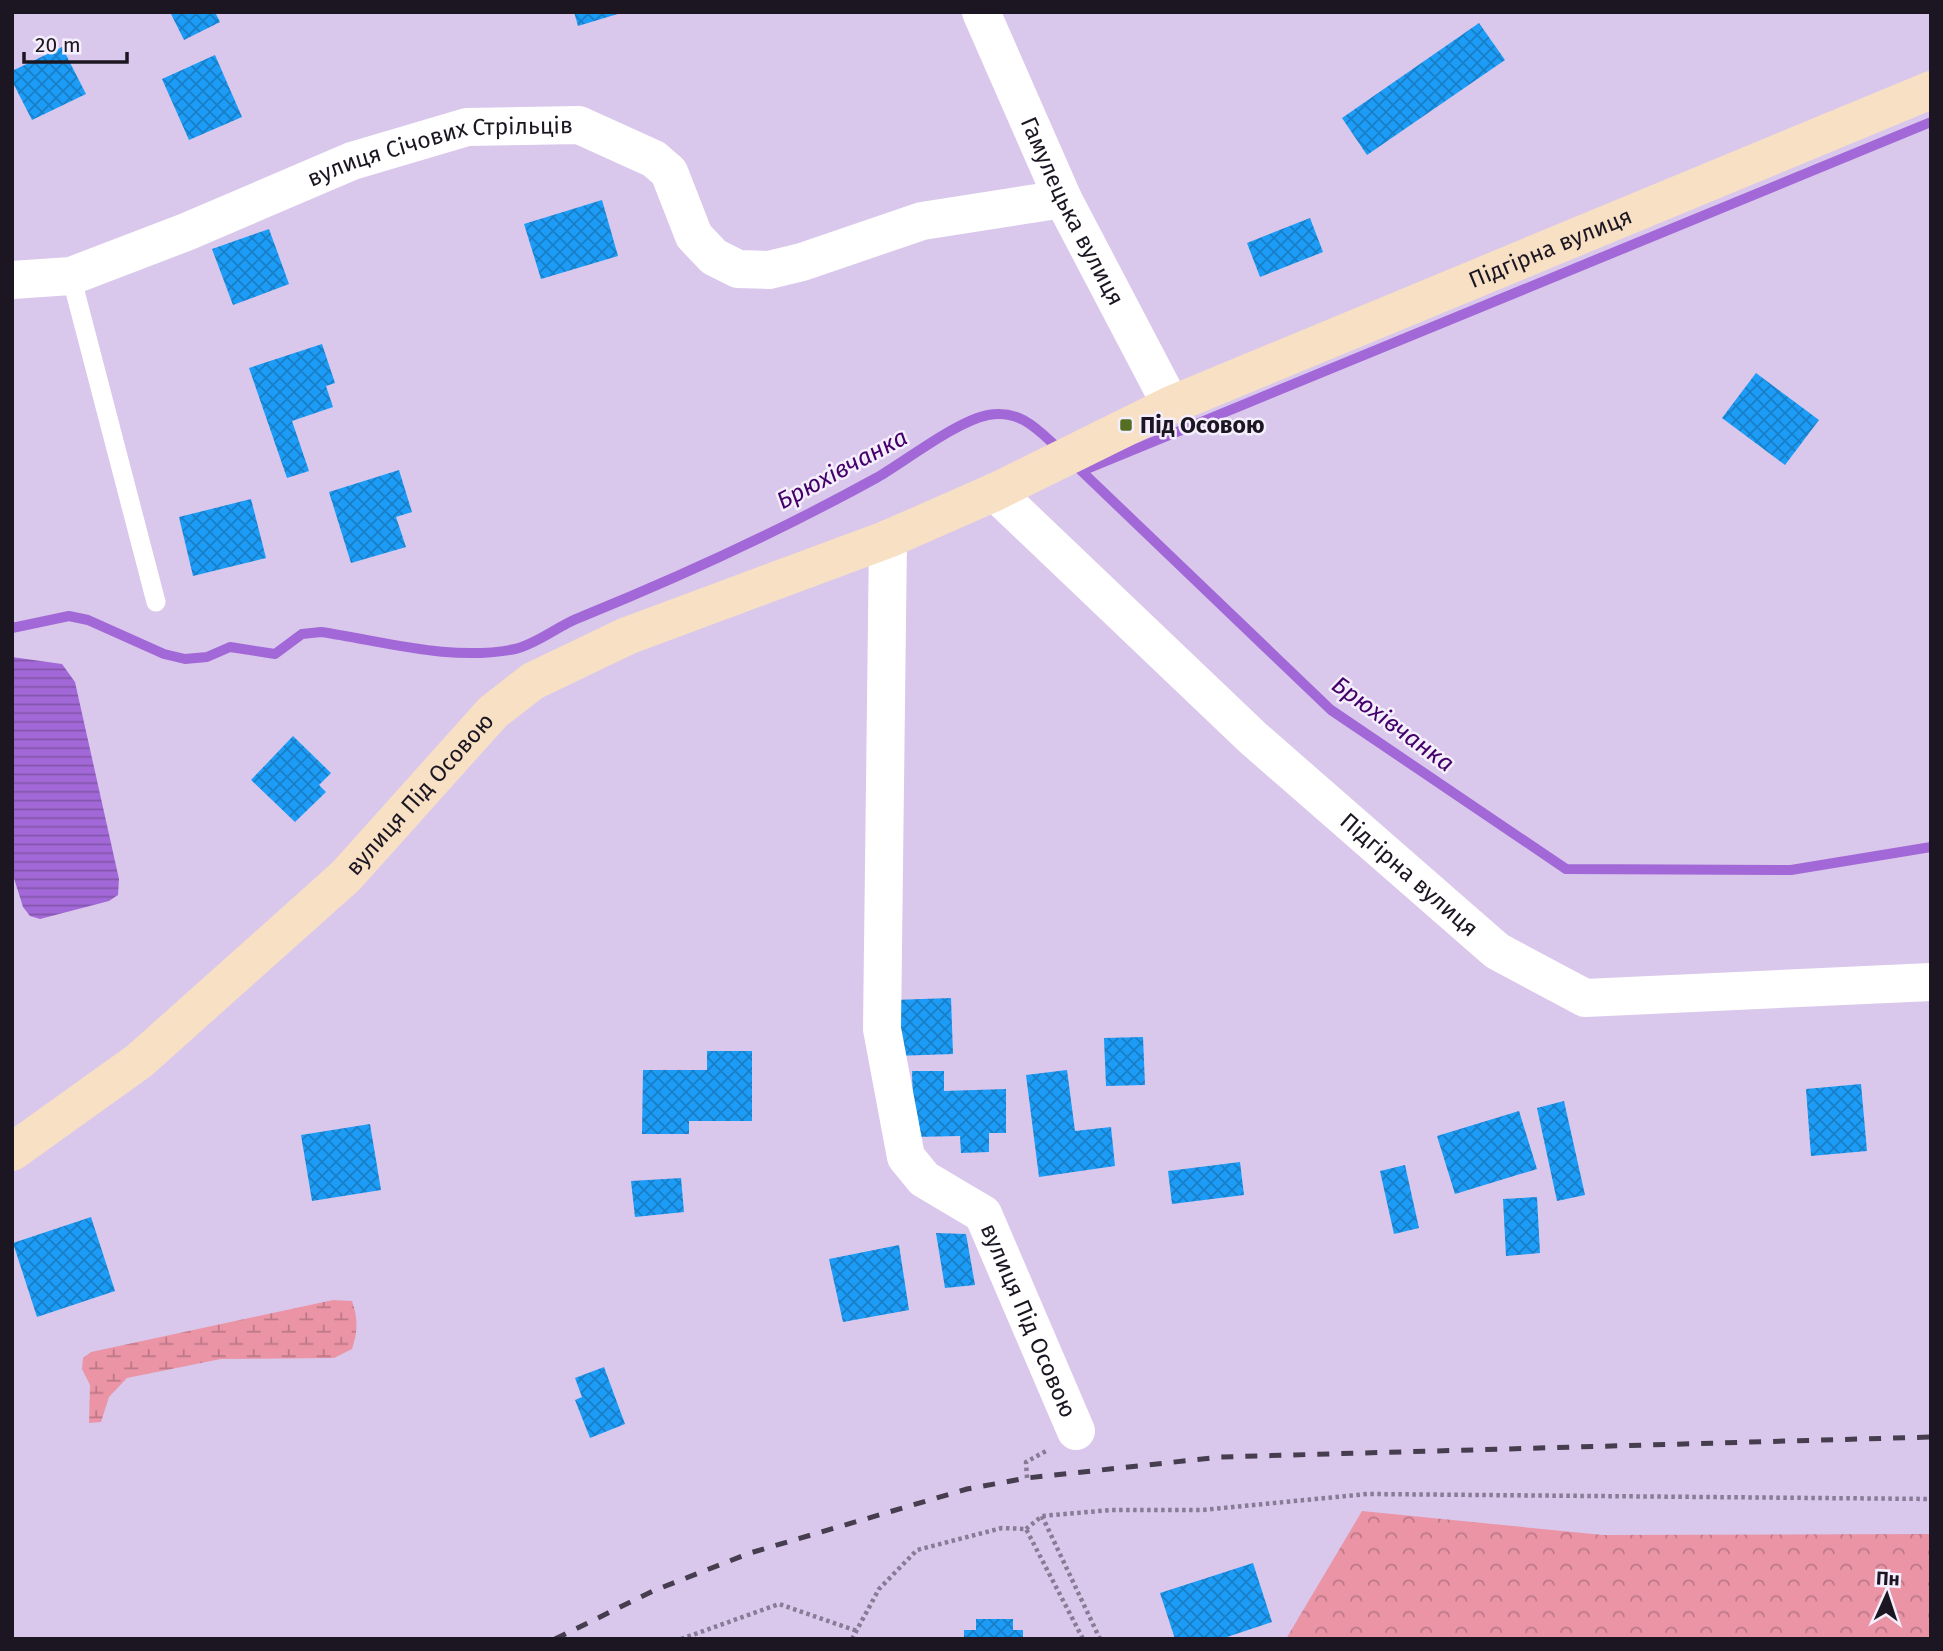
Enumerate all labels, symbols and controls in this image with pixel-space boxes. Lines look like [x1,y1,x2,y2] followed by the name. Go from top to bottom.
[24,21,128,65] scale bar
[35,32,81,58] text: 20 m
[303,111,573,192] street label: вулиця Січових Стрільців
[1015,112,1130,310] street label: Гамулецька вулиця
[1464,202,1636,294] street label: Підгірна вулиця
[1140,411,1264,439] place label: Під Осовою
[1118,417,1134,433] marker: Під Осовою
[772,423,912,515] water label: Брюхівчанка
[1327,670,1459,778] water label: Брюхівчанка
[340,707,499,881] street label: вулиця Під Осовою
[1335,807,1484,942] street label: Підгірна вулиця
[975,1219,1082,1422] street label: вулиця Під Осовою
[1852,1560,1922,1630] north arrow
[1875,1566,1900,1591] text: Пн

